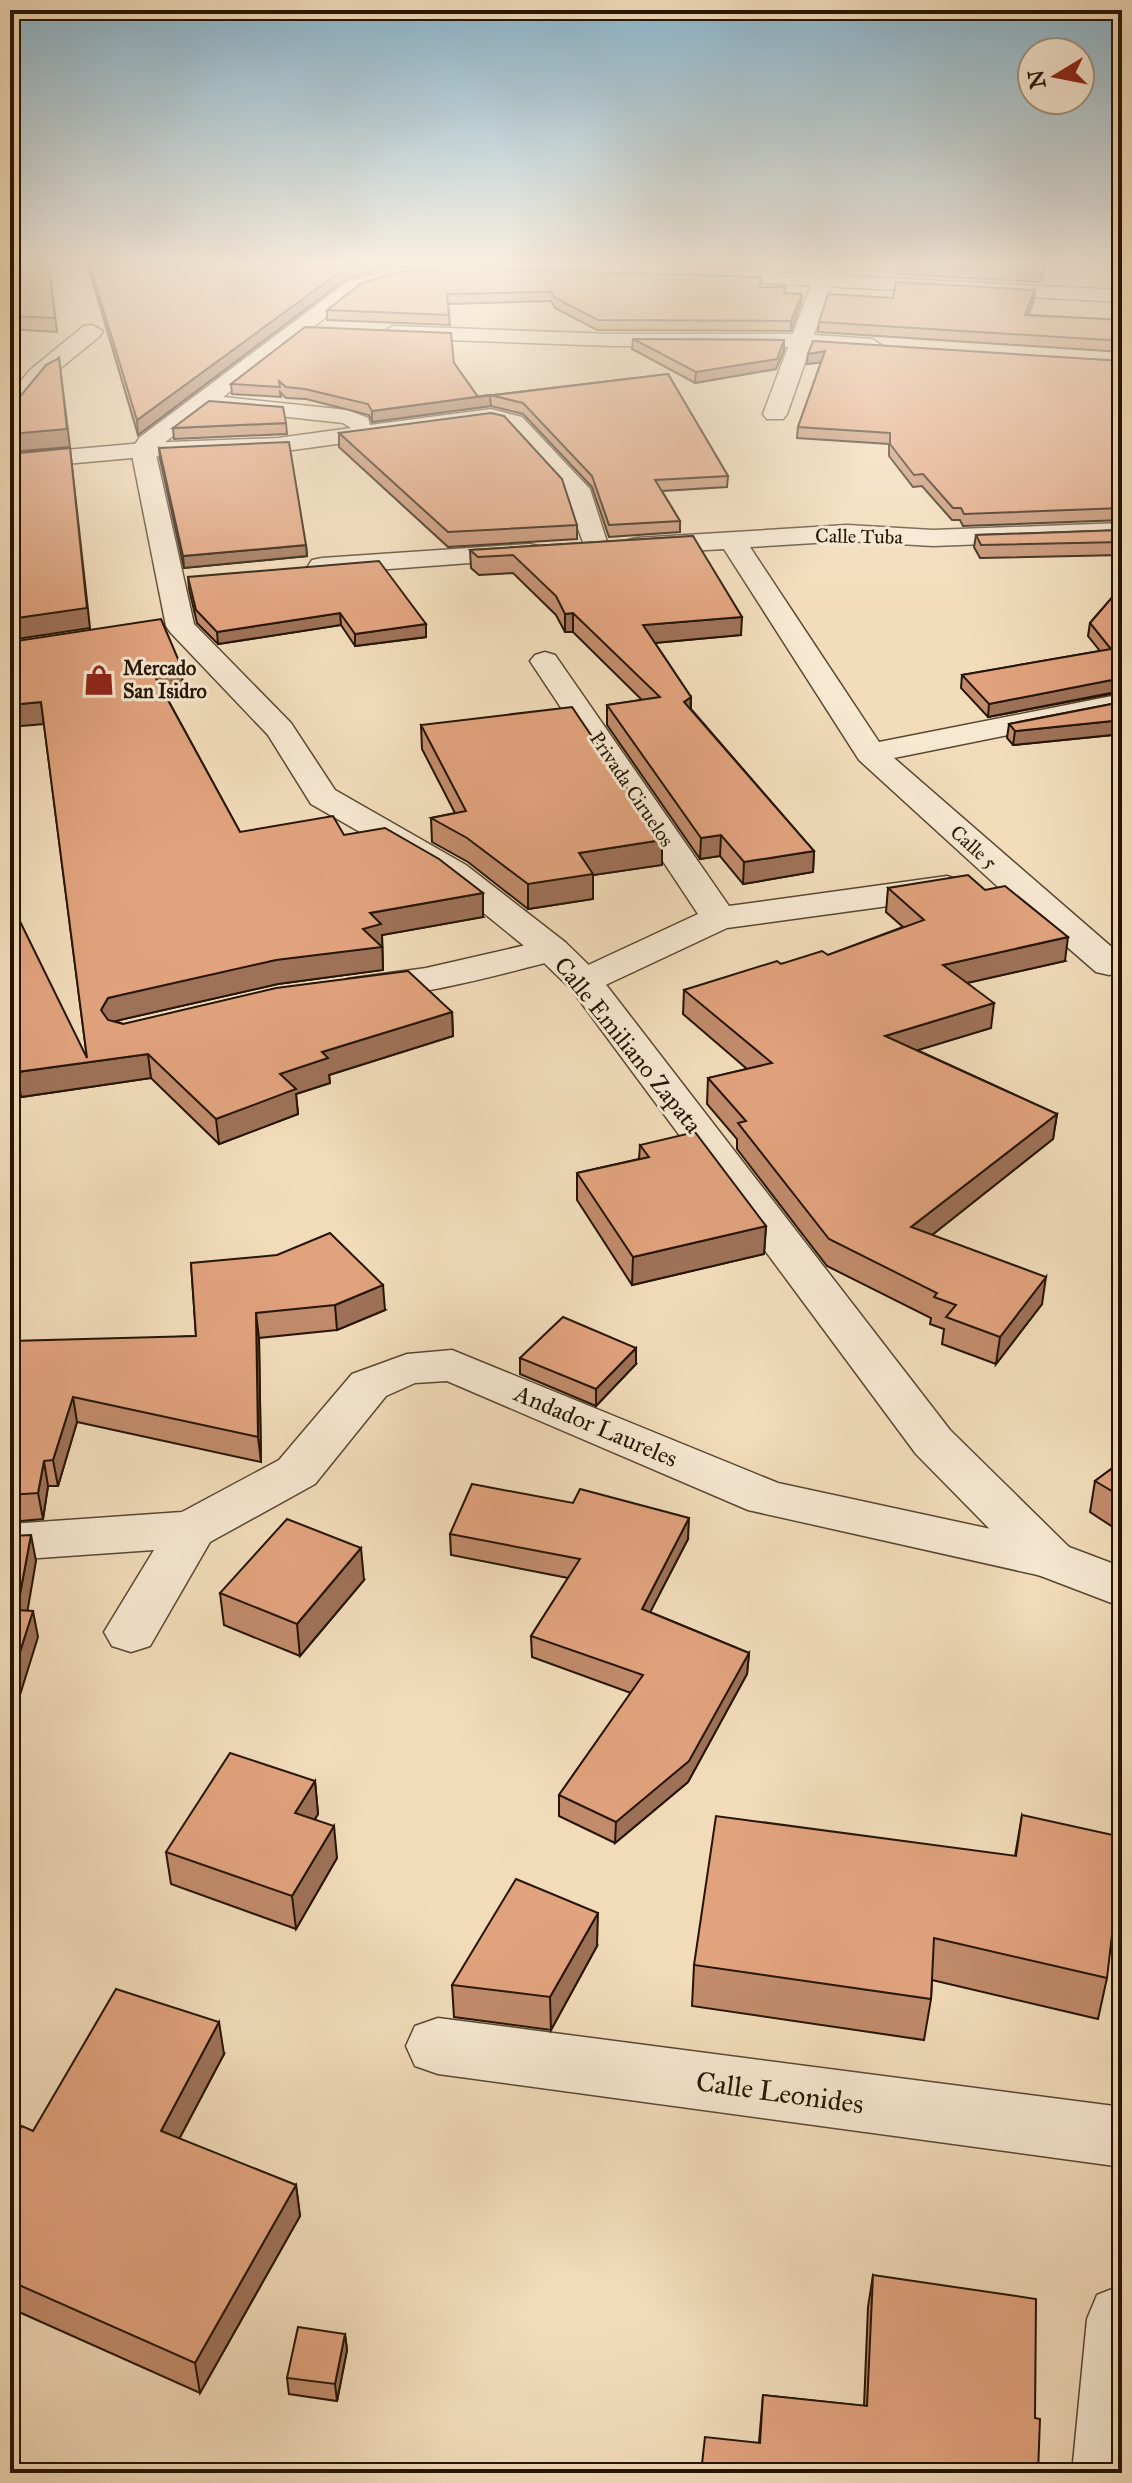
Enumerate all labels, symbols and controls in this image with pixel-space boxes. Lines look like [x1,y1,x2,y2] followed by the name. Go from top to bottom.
[1016,36,1096,116] north arrow
[1022,68,1052,91] text: N
[815,523,904,549] street label: Calle Tuba
[123,656,207,703] place label: Mercado San Isidro
[82,663,116,697] shop icon: Mercado San Isidro
[585,727,679,851] street label: Privada Ciruelos
[946,820,1002,874] street label: Calle 5
[548,951,709,1140] street label: Calle Emiliano Zapata
[509,1378,682,1474] street label: Andador Laureles
[694,2063,866,2122] street label: Calle Leonides

